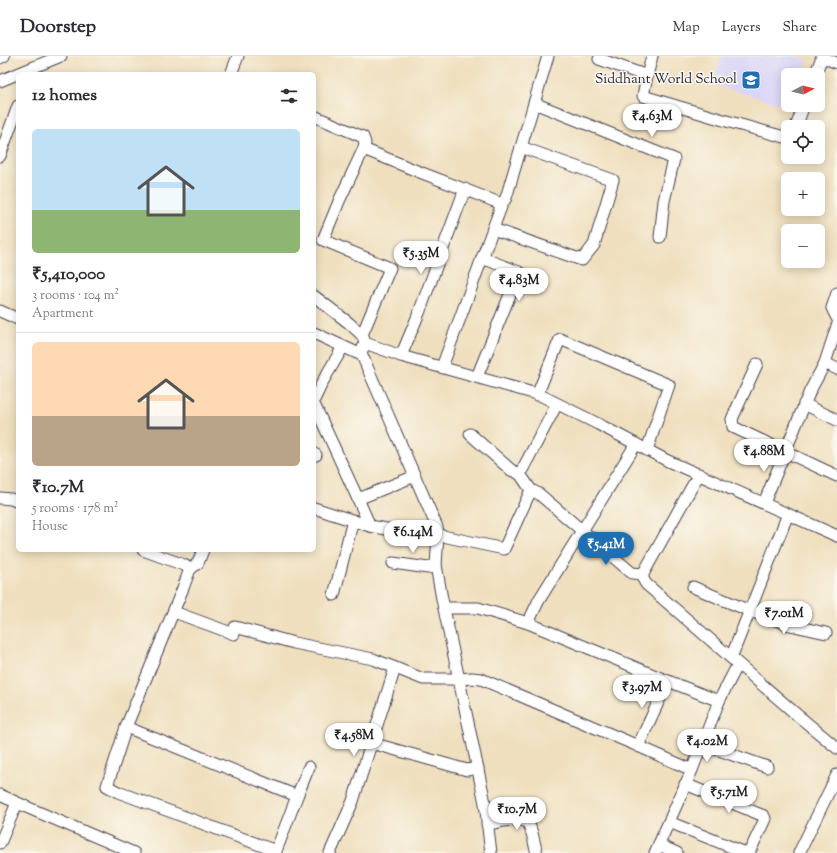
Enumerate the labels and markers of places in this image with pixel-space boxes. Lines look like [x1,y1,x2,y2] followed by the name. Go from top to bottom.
[740,69,762,91] school or university icon: Siddhant World School
[595,70,737,90] place label: Siddhant World School
[619,104,685,138] pin: ₹4.63M
[388,241,454,275] pin: ₹5.35M
[486,268,552,302] pin: ₹4.83M
[731,439,797,473] pin: ₹4.88M
[380,520,446,554] pin: ₹6.14M
[573,532,639,566] pin: ₹5.41M
[751,601,817,635] pin: ₹7.01M
[609,675,675,709] pin: ₹3.97M
[321,723,387,757] pin: ₹4.58M
[674,729,740,763] pin: ₹4.02M
[696,780,762,814] pin: ₹5.71M
[484,797,550,831] pin: ₹10.7M

